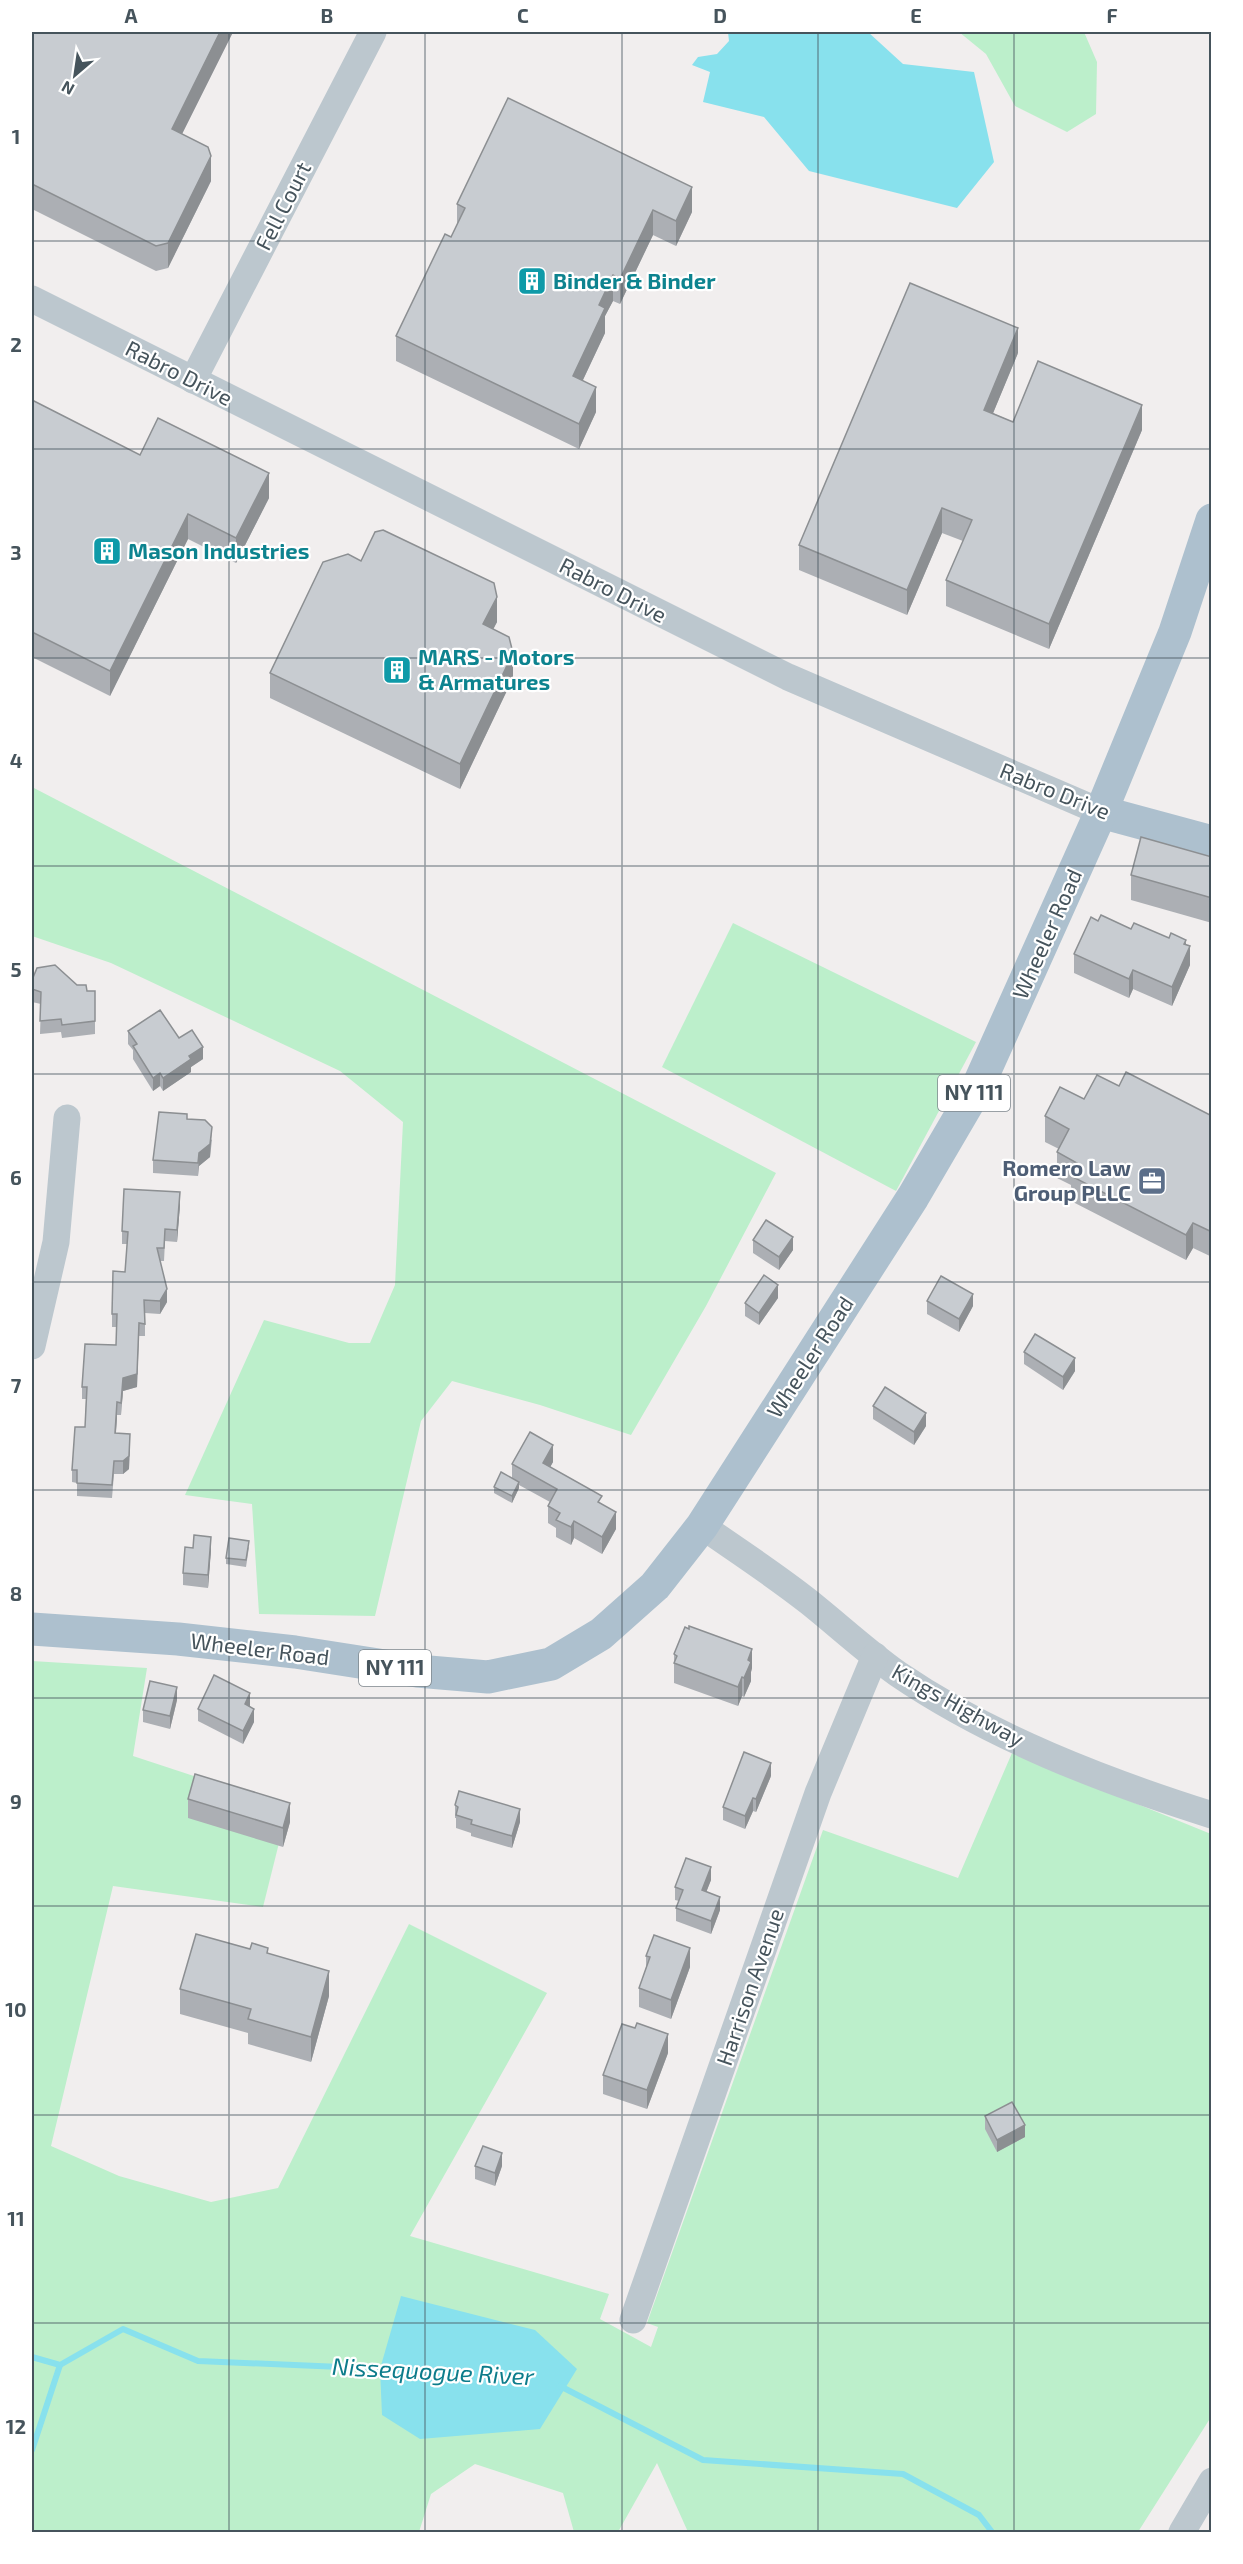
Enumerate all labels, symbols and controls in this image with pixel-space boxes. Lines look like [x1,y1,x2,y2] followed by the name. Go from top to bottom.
[124,3,138,27] text: A
[321,3,333,27] text: B
[517,3,529,27] text: C
[713,3,727,27] text: D
[910,3,922,27] text: E
[1106,3,1118,27] text: F
[45,45,105,105] north arrow
[58,77,77,100] text: N
[12,124,20,148] text: 1
[249,157,315,254] street label: Fell Court
[516,265,548,297] building icon: Binder & Binder
[553,267,716,293] place label: Binder & Binder
[10,332,22,356] text: 2
[122,334,237,410] street label: Rabro Drive
[91,535,123,567] building icon: Mason Industries
[128,537,309,563] place label: Mason Industries
[10,540,22,564] text: 3
[556,551,671,627] street label: Rabro Drive
[418,643,574,694] place label: MARS - Motors & Armatures
[381,654,413,686] building icon: MARS - Motors & Armatures
[10,748,23,772] text: 4
[997,756,1114,824] street label: Rabro Drive
[1006,865,1086,1003] street label: Wheeler Road
[10,957,22,981] text: 5
[938,1075,1010,1111] road number: NY 111
[1002,1154,1131,1205] place label: Romero Law Group PLLC
[10,1165,22,1189] text: 6
[1136,1165,1168,1197] office icon: Romero Law Group PLLC
[760,1291,858,1422] street label: Wheeler Road
[11,1373,22,1397] text: 7
[10,1581,22,1605] text: 8
[189,1627,331,1669] street label: Wheeler Road
[359,1650,431,1686] road number: NY 111
[888,1657,1029,1751] street label: Kings Highway
[10,1789,22,1813] text: 9
[710,1905,788,2069] street label: Harrison Avenue
[5,1997,27,2021] text: 10
[7,2206,25,2230] text: 11
[331,2351,535,2390] water label: Nissequogue River
[6,2414,26,2438] text: 12

